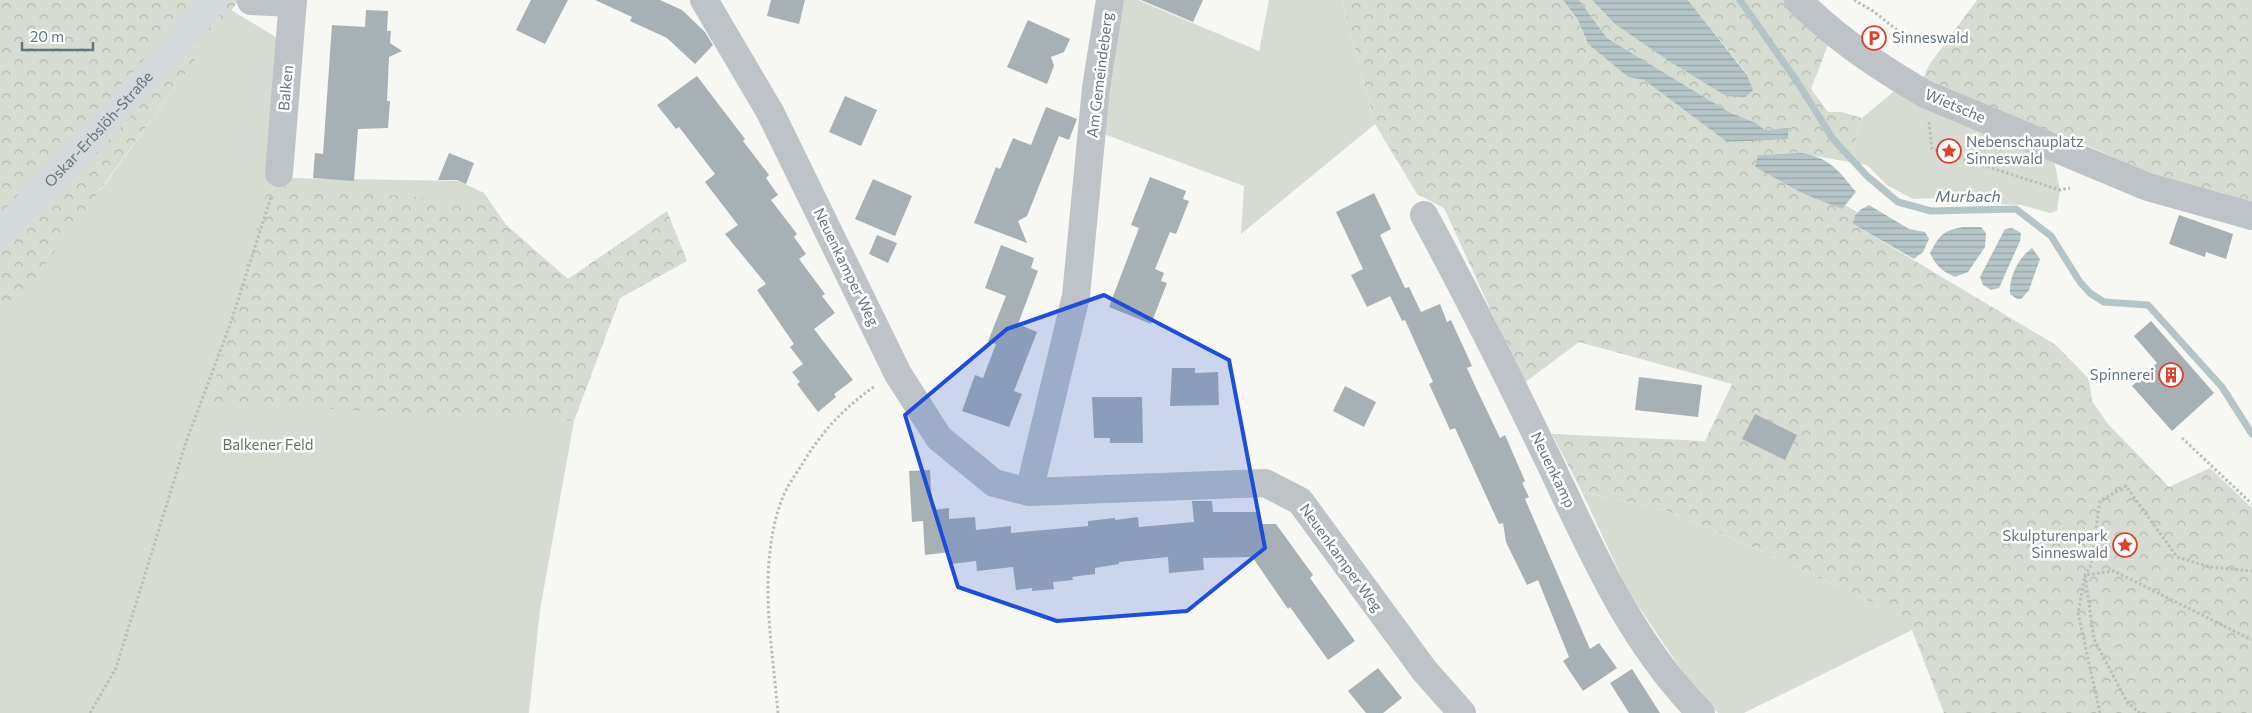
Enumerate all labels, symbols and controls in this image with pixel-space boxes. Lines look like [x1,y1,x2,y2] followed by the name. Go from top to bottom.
[1082,11,1116,139] street label: Am Gemeindeberg
[22,20,94,52] scale bar
[1861,25,1887,51] parking icon: Sinneswald
[30,27,64,45] text: 20 m
[1892,28,1969,46] place label: Sinneswald
[274,64,296,111] street label: Balken
[40,67,156,190] street label: Oskar-Erbslöh-Straße
[1922,84,1988,126] street label: Wietsche
[1966,132,2084,167] place label: Nebenschauplatz Sinneswald
[1936,138,1962,164] place icon: Nebenschauplatz Sinneswald
[1935,186,2001,205] water label: Murbach
[811,205,883,329] street label: Neuenkamper Weg
[2158,362,2184,388] building icon: Spinnerei
[2090,365,2154,383] place label: Spinnerei
[1528,429,1580,510] street label: Neuenkamp
[222,435,314,453] park label: Balkener Feld
[1297,500,1387,615] street label: Neuenkamper Weg
[2003,526,2108,561] place label: Skulpturenpark Sinneswald
[2112,532,2138,558] place icon: Skulpturenpark Sinneswald

